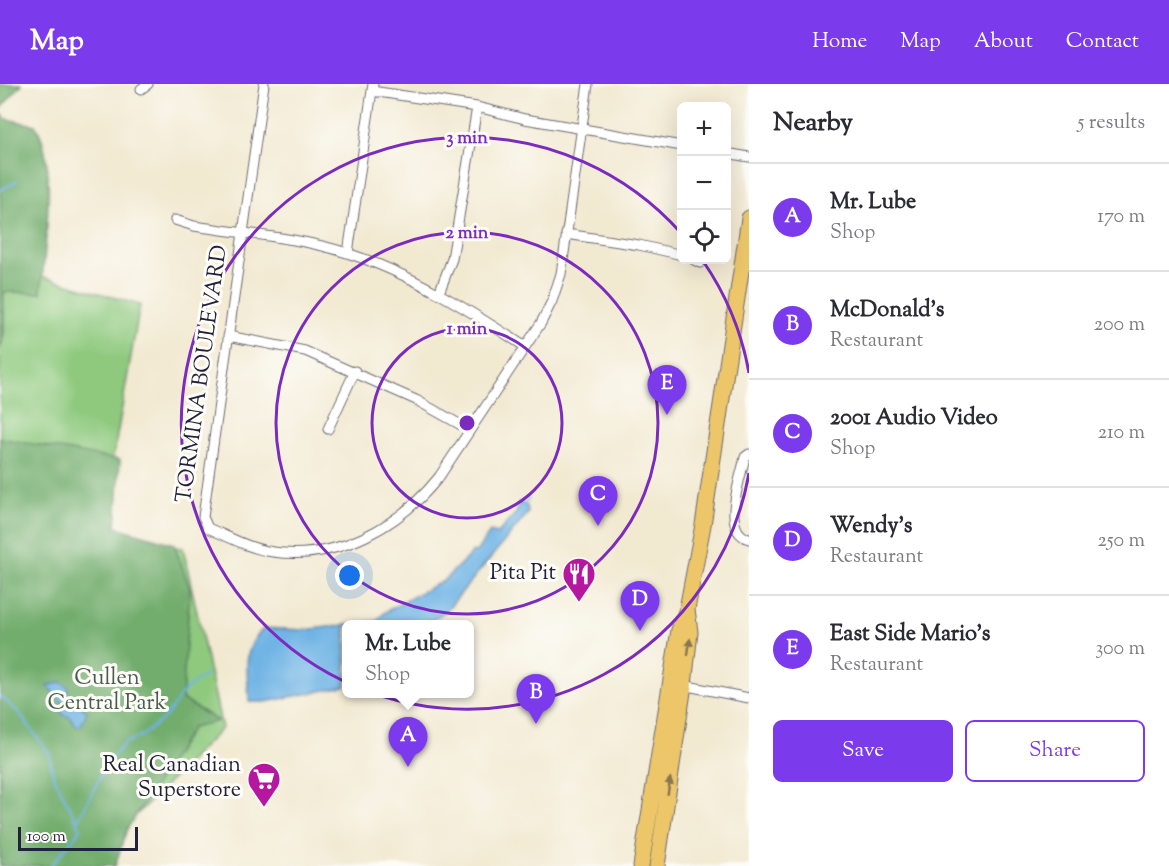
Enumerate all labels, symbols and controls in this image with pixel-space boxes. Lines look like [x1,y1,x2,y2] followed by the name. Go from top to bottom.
[30,22,84,62] text: Map
[812,27,867,57] text: Home
[900,27,941,57] text: Map
[974,27,1033,57] text: About
[1066,27,1139,57] text: Contact
[677,102,731,264] map controls
[677,102,731,156] button: +
[773,105,853,142] text: Nearby
[1078,109,1145,138] text: 5 results
[446,126,488,152] text: 3 min
[677,156,731,210] button: −
[830,187,916,219] text: Mr. Lube
[784,203,801,232] text: A
[1097,203,1145,232] text: 170 m
[677,210,731,264] button: locate
[830,219,875,248] text: Shop
[446,221,489,247] text: 2 min
[169,243,237,505] street label: TORMINA BOULEVARD
[830,295,944,327] text: McDonald's
[786,311,799,340] text: B
[1094,311,1145,340] text: 200 m
[447,317,488,343] text: 1 min
[830,327,923,356] text: Restaurant
[648,366,686,415] pin: E
[830,403,998,435] text: 2001 Audio Video
[457,413,477,433] centre of rings
[784,419,801,448] text: C
[1098,419,1145,448] text: 210 m
[830,435,875,464] text: Shop
[578,476,618,526] pin: C
[830,511,912,543] text: Wendy's
[785,527,800,556] text: D
[1097,527,1145,556] text: 250 m
[830,543,923,572] text: Restaurant
[561,556,597,603] restaurant icon: Pita Pit
[490,558,556,590] place label: Pita Pit
[335,561,364,590] your location
[620,582,660,631] pin: D
[830,619,990,651] text: East Side Mario's
[342,620,474,698] popup
[365,629,451,661] text: Mr. Lube
[786,635,799,664] text: E
[1095,635,1145,664] text: 300 m
[684,638,693,657] one-way arrow
[830,651,923,680] text: Restaurant
[365,661,410,690] text: Shop
[48,663,166,720] park label: Cullen Central Park
[516,674,556,724] pin: B
[388,718,428,767] pin: A
[773,720,953,782] button: Save
[965,720,1145,782] button: Share
[102,750,241,807] place label: Real Canadian Superstore
[246,761,282,808] supermarket icon: Real Canadian Superstore
[665,776,674,795] one-way arrow
[18,824,138,852] scale bar
[27,826,66,849] text: 100 m

